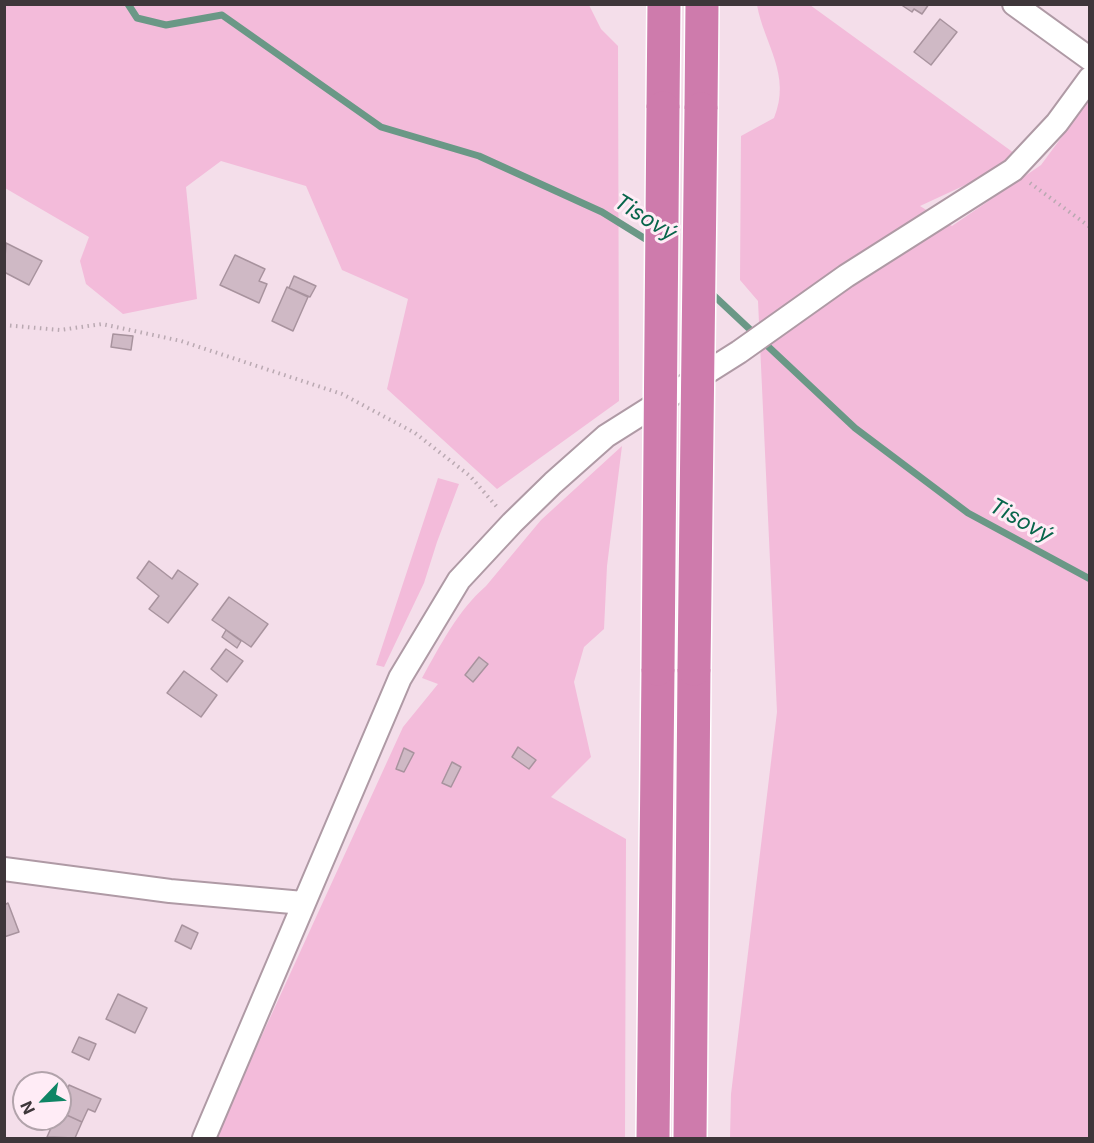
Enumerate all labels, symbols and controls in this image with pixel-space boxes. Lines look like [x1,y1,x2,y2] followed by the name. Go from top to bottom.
[609,189,681,247] water label: Tisový
[985,493,1057,549] water label: Tisový
[12,1071,72,1131] north arrow
[16,1098,39,1118] text: N

